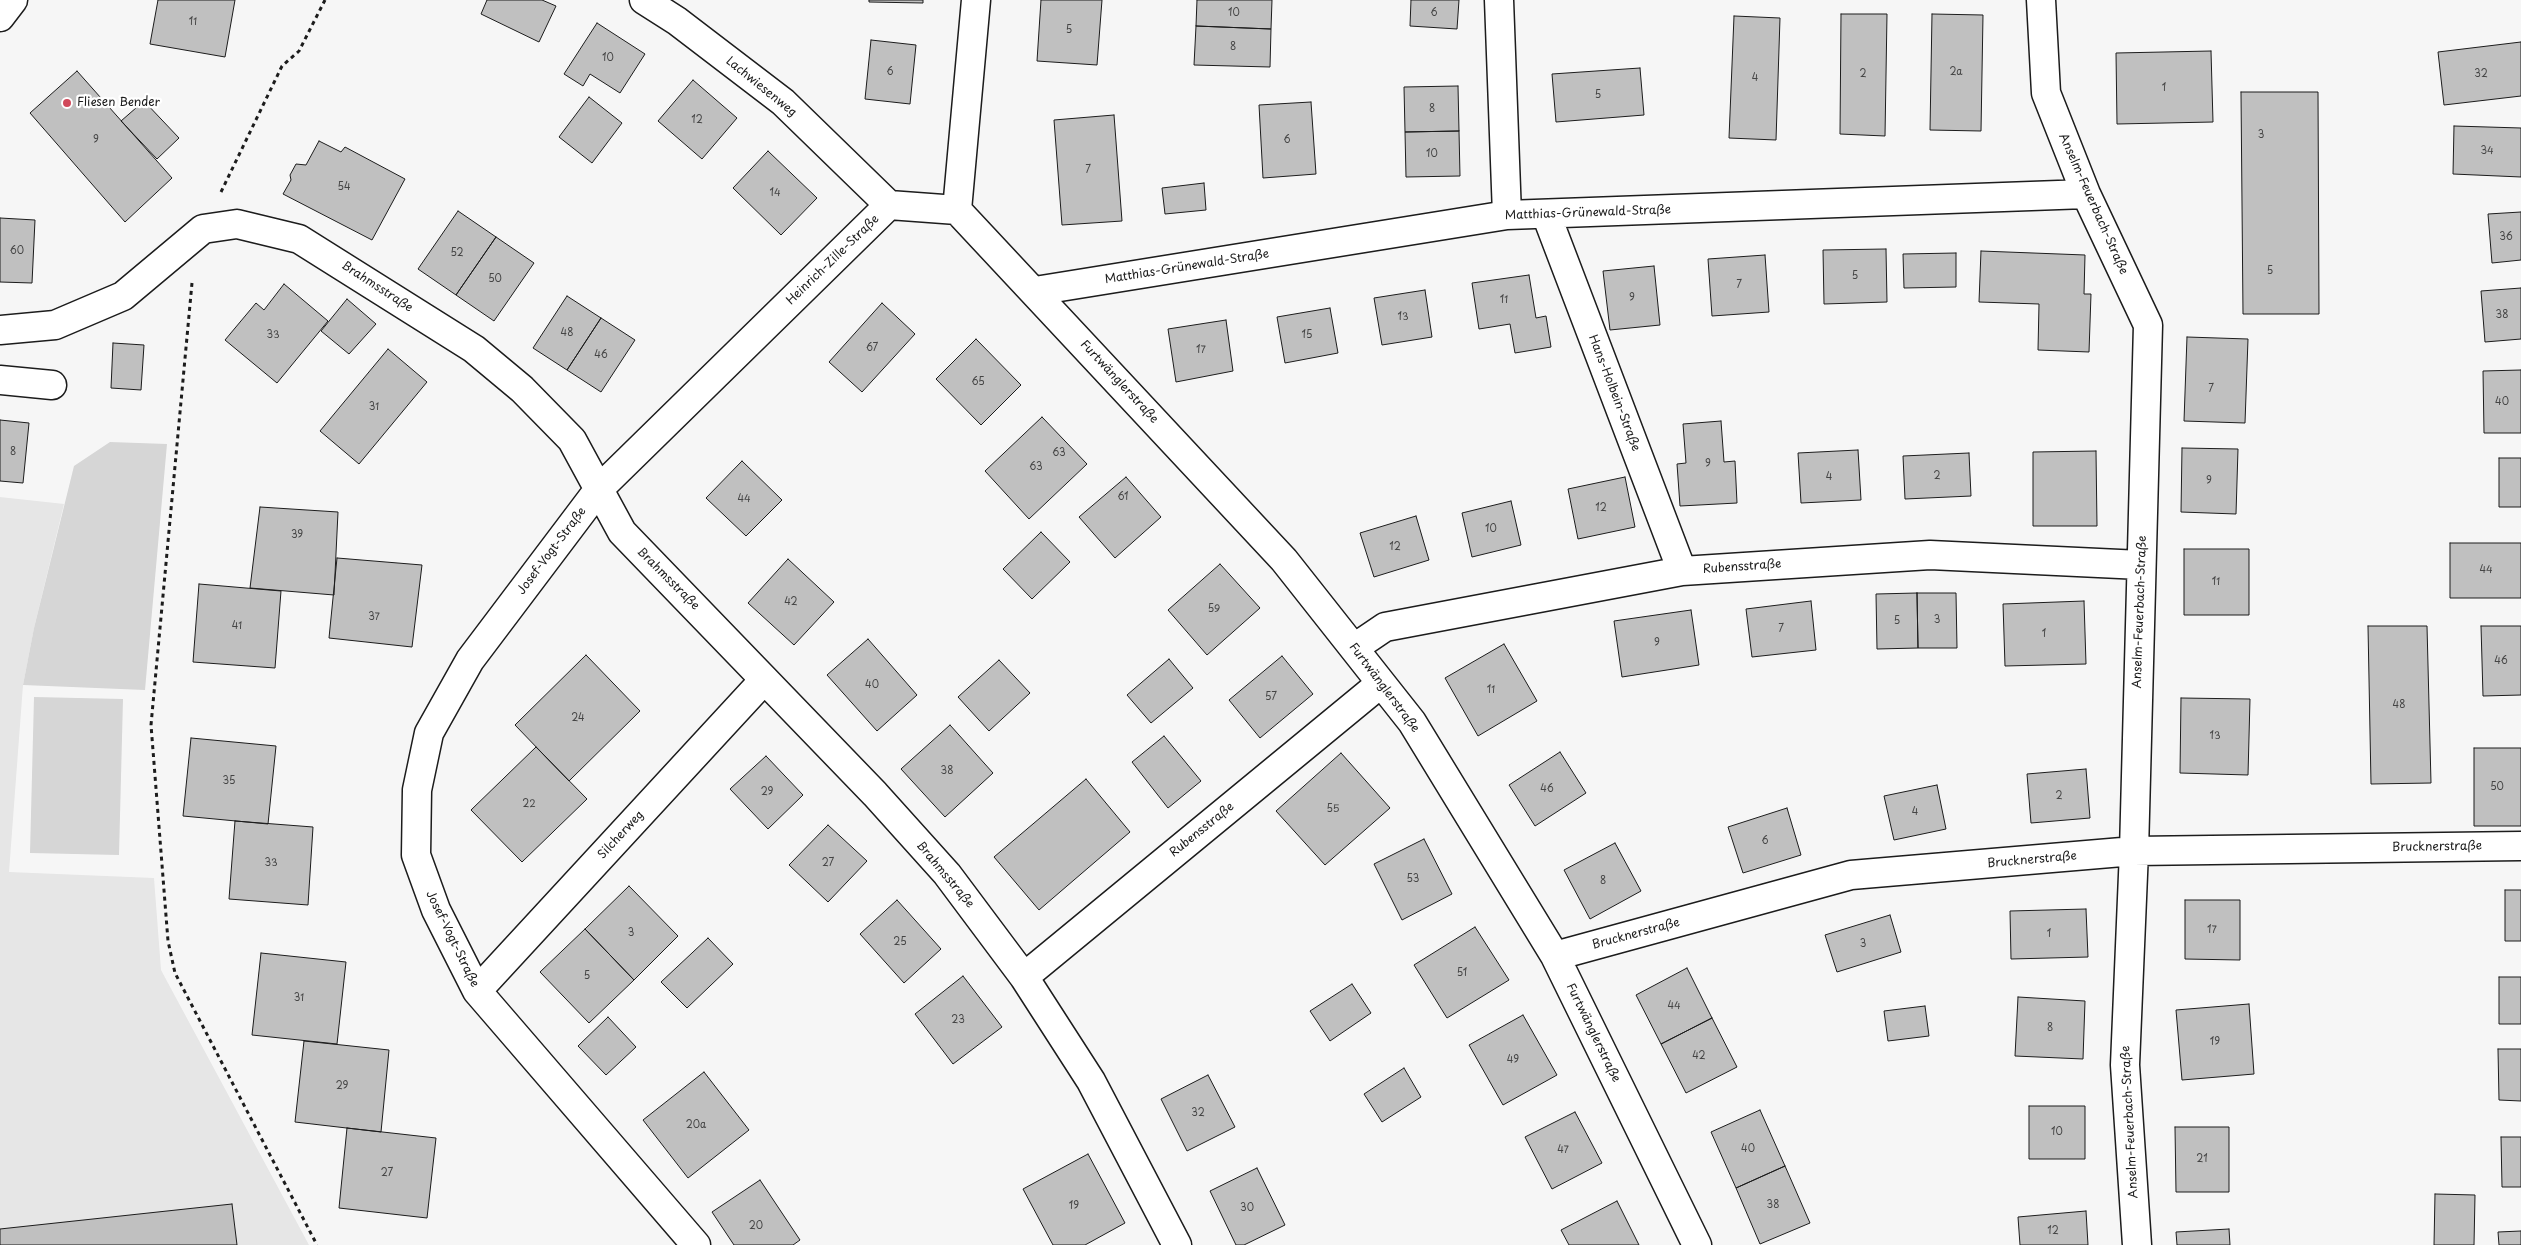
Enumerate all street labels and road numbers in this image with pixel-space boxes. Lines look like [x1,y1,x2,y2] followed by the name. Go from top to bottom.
[723,54,799,120] street label: Lachwiesenweg
[2055,131,2131,277] street label: Anselm-Feuerbach-Straße
[1505,203,1671,223] street label: Matthias-Grünewald-Straße
[784,212,882,308] street label: Heinrich-Zille-Straße
[1104,247,1270,287] street label: Matthias-Grünewald-Straße
[339,259,415,315] street label: Brahmsstraße
[1585,333,1643,453] street label: Hans-Holbein-Straße
[1077,338,1161,426] street label: Furtwänglerstraße
[514,505,590,597] street label: Josef-Vogt-Straße
[2130,535,2150,689] street label: Anselm-Feuerbach-Straße
[634,545,702,613] street label: Brahmsstraße
[1702,557,1782,577] street label: Rubensstraße
[1346,640,1422,736] street label: Furtwänglerstraße
[1167,800,1237,860] street label: Rubensstraße
[595,808,647,862] street label: Silcherweg
[913,839,977,911] street label: Brahmsstraße
[2392,839,2482,855] street label: Brucknerstraße
[1986,849,2078,871] street label: Brucknerstraße
[422,888,482,990] street label: Josef-Vogt-Straße
[1591,915,1681,953] street label: Brucknerstraße
[1563,981,1623,1085] street label: Furtwänglerstraße
[2119,1045,2141,1199] street label: Anselm-Feuerbach-Straße

